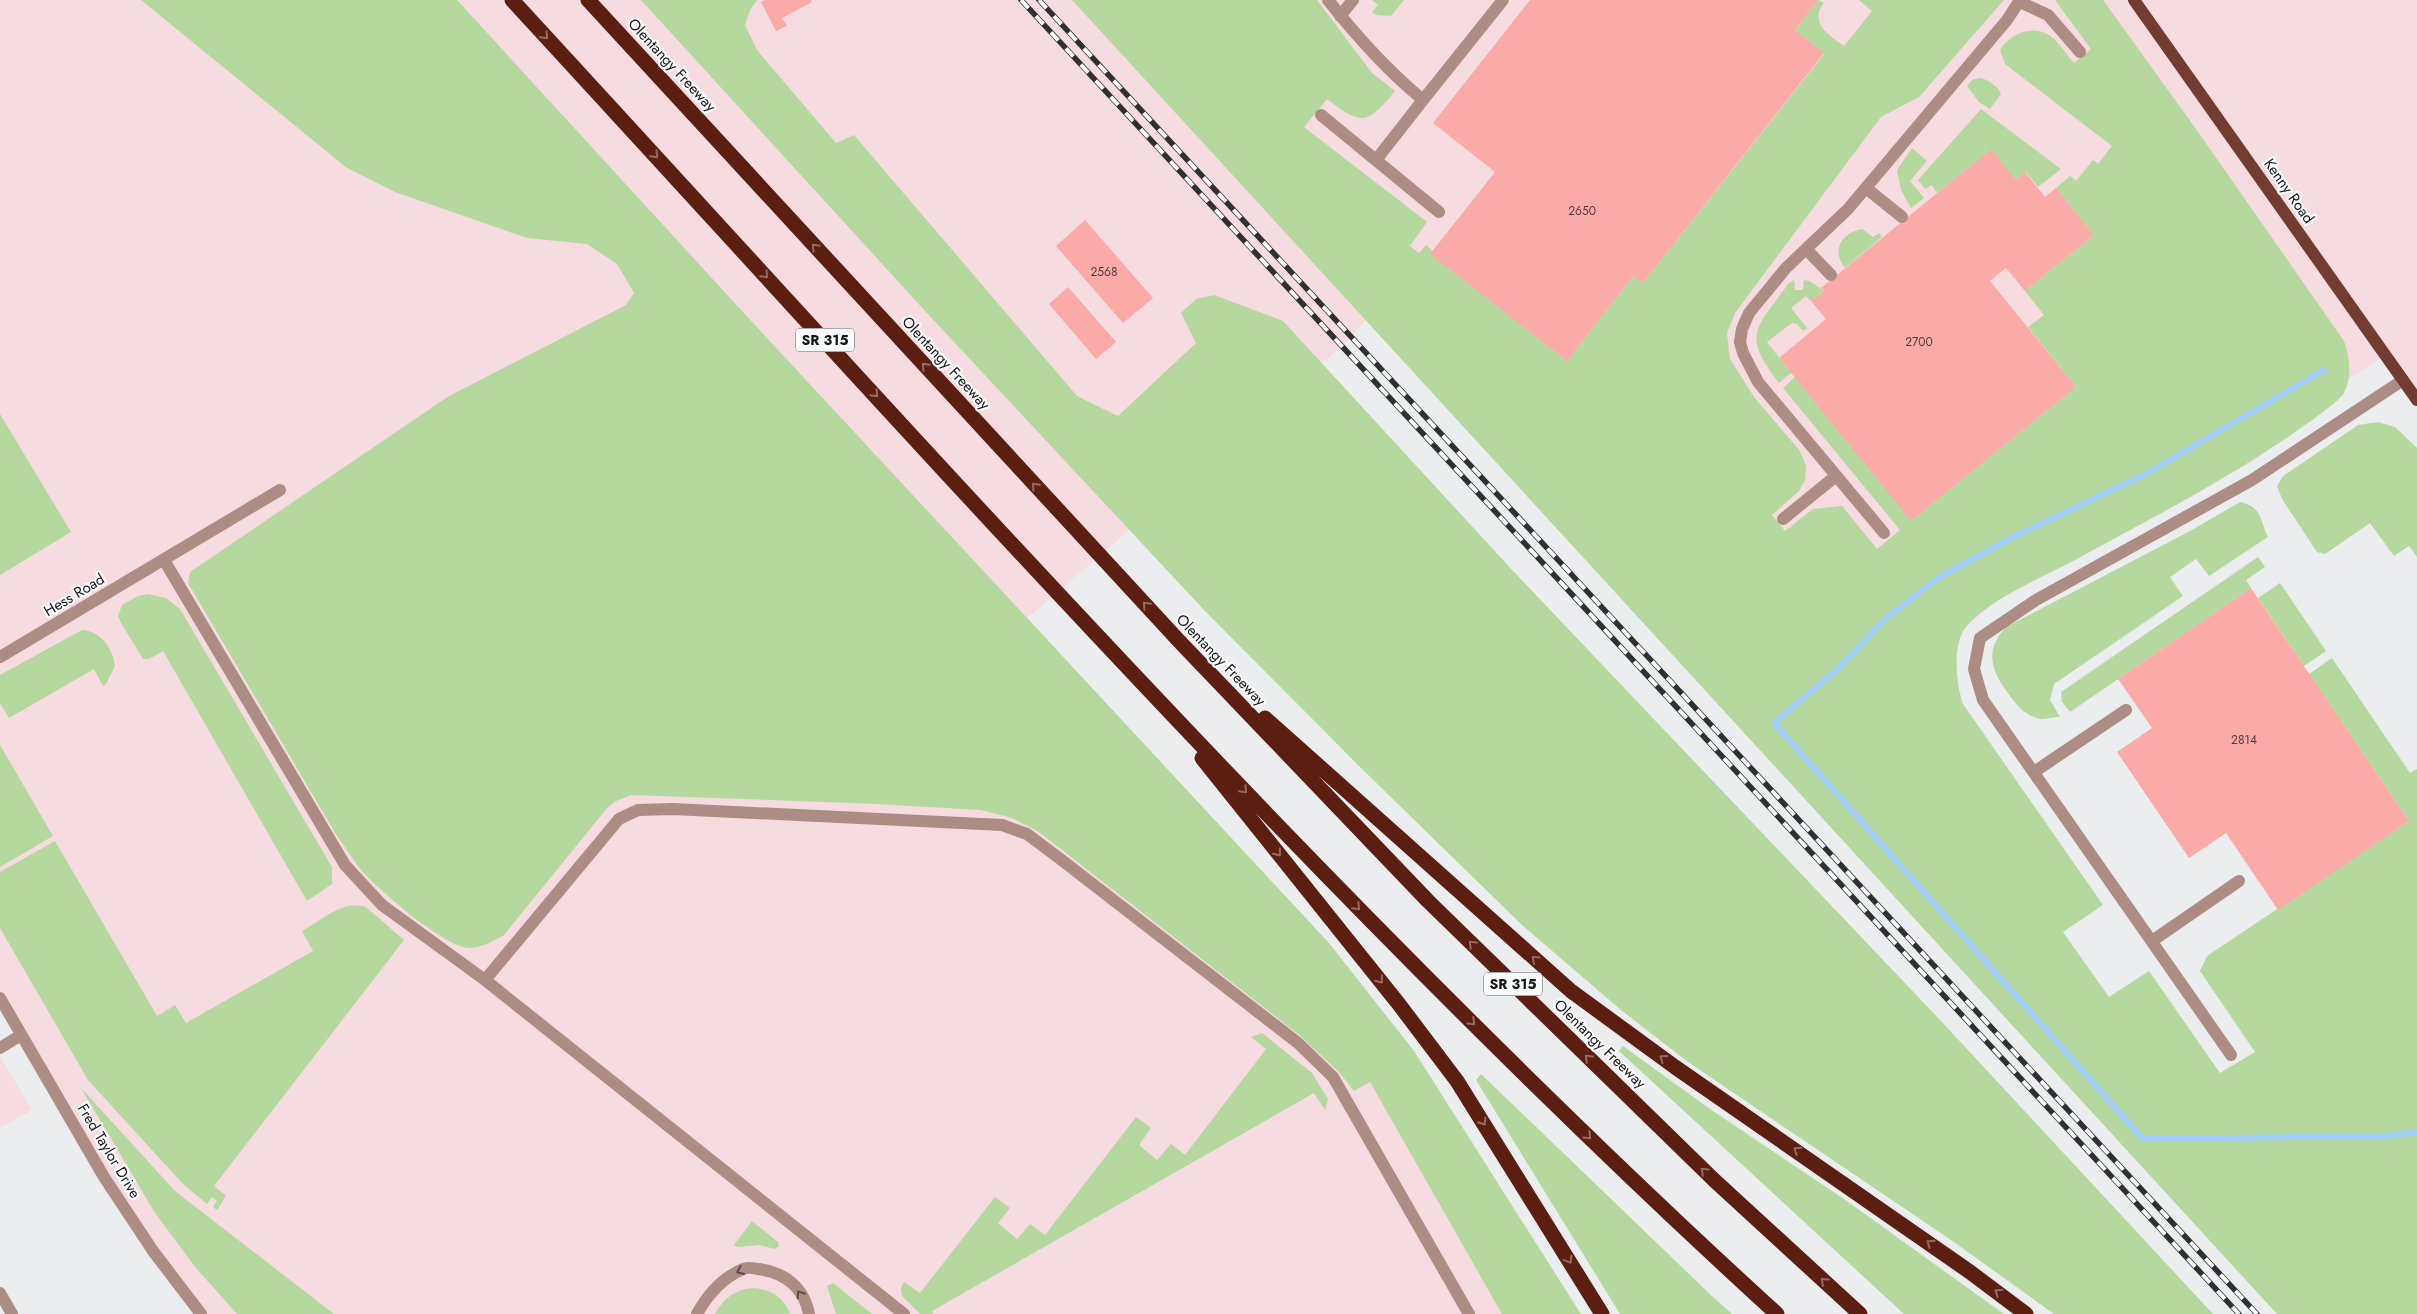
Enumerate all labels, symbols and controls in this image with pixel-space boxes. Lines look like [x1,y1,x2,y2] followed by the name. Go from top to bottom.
[623,13,721,117] street label: Olentangy Freeway
[539,30,548,39] one-way arrow
[649,150,658,159] one-way arrow
[2259,154,2319,228] street label: Kenny Road
[1568,202,1596,220] house number: 2650
[812,243,821,252] one-way arrow
[1090,263,1118,281] house number: 2568
[759,269,768,278] one-way arrow
[897,311,995,415] street label: Olentangy Freeway
[796,328,854,352] road number: SR 315
[1905,333,1933,351] house number: 2700
[922,363,931,372] one-way arrow
[870,389,879,398] one-way arrow
[1032,482,1041,491] one-way arrow
[39,568,109,622] street label: Hess Road
[1143,602,1152,611] one-way arrow
[1171,609,1271,711] street label: Olentangy Freeway
[2231,731,2257,749] house number: 2814
[1238,785,1247,794] one-way arrow
[1273,848,1282,857] one-way arrow
[1351,902,1360,911] one-way arrow
[1469,941,1478,950] one-way arrow
[1531,956,1540,965] one-way arrow
[1484,972,1542,996] road number: SR 315
[1375,974,1383,983] one-way arrow
[1549,994,1651,1094] street label: Olentangy Freeway
[1466,1016,1475,1025] one-way arrow
[1585,1055,1594,1064] one-way arrow
[1659,1055,1669,1064] one-way arrow
[72,1100,146,1203] street label: Fred Taylor Drive
[1477,1116,1486,1126] one-way arrow
[1582,1130,1591,1139] one-way arrow
[1793,1147,1803,1156] one-way arrow
[1701,1168,1710,1177] one-way arrow
[1926,1240,1936,1249] one-way arrow
[1562,1254,1572,1263] one-way arrow
[737,1265,746,1275] one-way arrow
[1821,1278,1830,1287] one-way arrow
[1995,1290,2004,1298] one-way arrow
[797,1291,807,1300] one-way arrow

